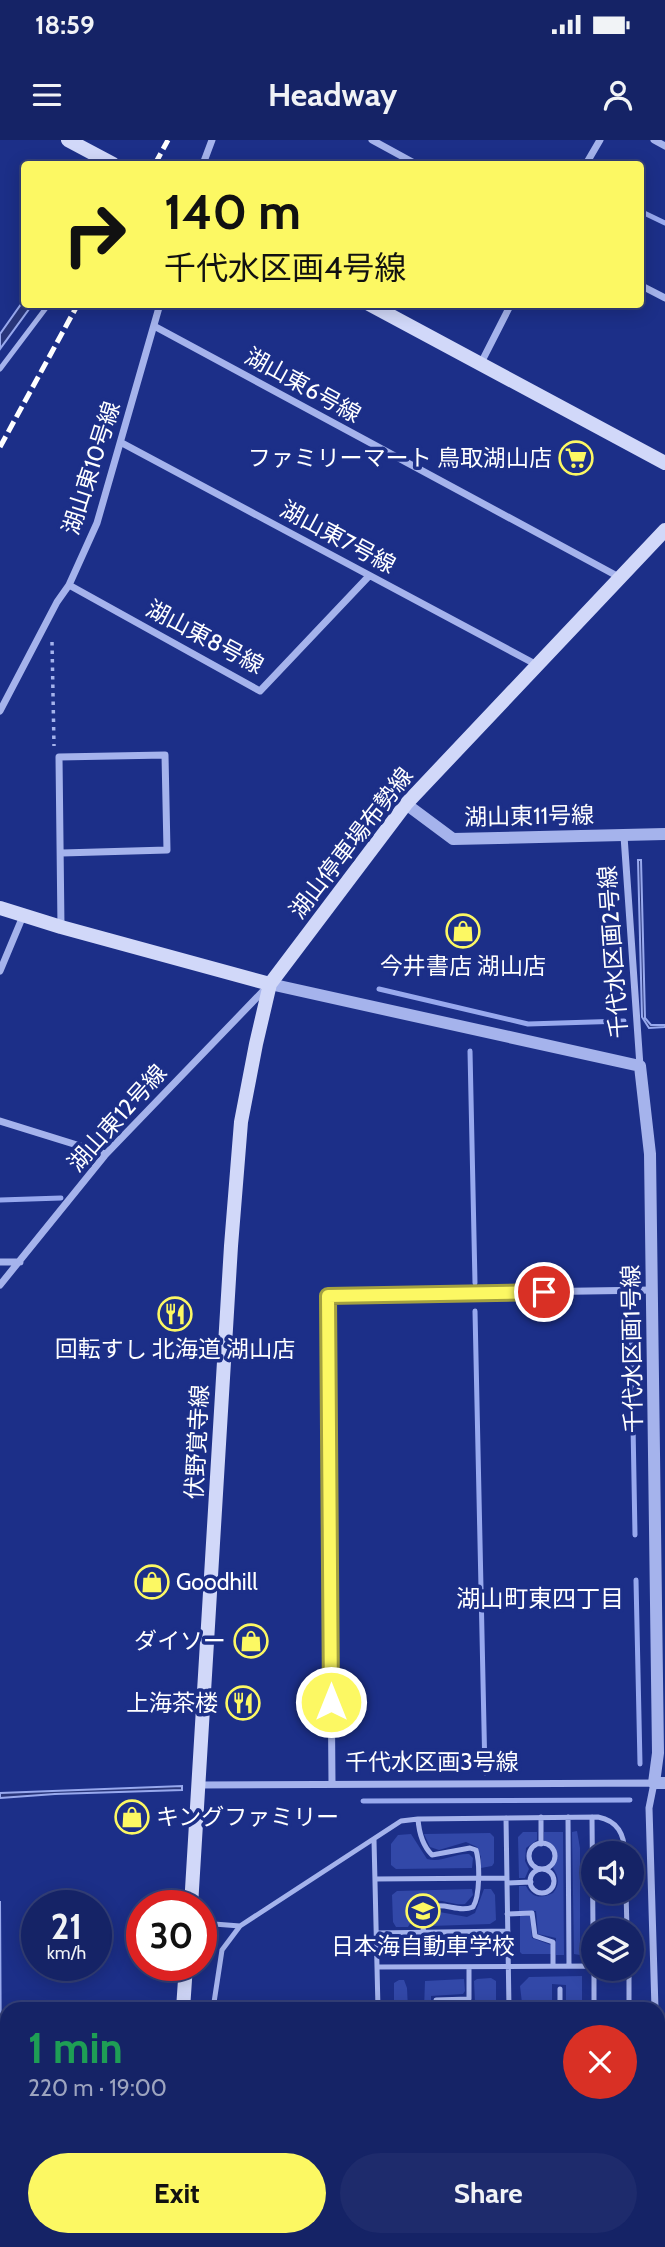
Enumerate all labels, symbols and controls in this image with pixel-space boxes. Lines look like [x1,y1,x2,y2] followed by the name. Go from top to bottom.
[35,9,95,41] text: 18:59
[268,75,397,114] text: Headway
[28,76,66,114] icon: menu
[599,76,637,114] icon: person
[164,182,301,241] text: 140 m
[49,189,140,280] icon: right
[164,248,407,287] text: 千代水区画4号線
[240,342,366,428] street label: 湖山東6号線
[56,398,126,538] street label: 湖山東10号線
[557,439,595,477] supermarket icon: ファミリーマート 鳥取湖山店
[248,444,552,472] place label: ファミリーマート 鳥取湖山店
[276,495,400,579] street label: 湖山東7号線
[141,594,269,680] street label: 湖山東8号線
[283,762,419,924] street label: 湖山停車場布勢線
[464,801,594,831] street label: 湖山東11号線
[593,865,633,1039] street label: 千代水区画2号線
[444,912,482,950] shop icon: 今井書店 湖山店
[380,952,546,980] place label: 今井書店 湖山店
[62,1059,172,1177] street label: 湖山東12号線
[514,1262,574,1322] pin
[617,1265,647,1433] street label: 千代水区画1号線
[525,1273,563,1311] icon: arrive
[156,1295,194,1333] restaurant icon: 回転すし 北海道 湖山店
[55,1335,295,1363] place label: 回転すし 北海道 湖山店
[180,1384,214,1500] street label: 伏野覚寺線
[133,1563,171,1601] shop icon: Goodhill
[176,1568,258,1596] place label: Goodhill
[456,1584,624,1613] district label: 湖山町東四丁目
[232,1622,270,1660] shop icon: ダイソー
[134,1627,226,1655] place label: ダイソー
[294,1665,368,1739] position arrow
[224,1684,262,1722] restaurant icon: 上海茶楼
[126,1689,218,1717] place label: 上海茶楼
[345,1748,519,1776] street label: 千代水区画3号線
[113,1798,151,1836] shop icon: キングファミリー
[156,1803,339,1831] place label: キングファミリー
[581,1841,644,1981] map controls
[581,1841,644,1904] button: sound
[126,1890,217,1981] speed limit sign: 30
[404,1892,442,1930] school or university icon: 日本海自動車学校
[51,1905,82,1948] text: 21
[581,1918,644,1981] button: layers
[331,1932,515,1960] place label: 日本海自動車学校
[47,1942,86,1964] text: km/h
[28,2022,123,2074] text: 1 min
[563,2025,637,2099] button: close
[28,2074,167,2102] text: 220 m · 19:00
[28,2153,326,2233] button: Exit
[340,2153,637,2233] button: Share

